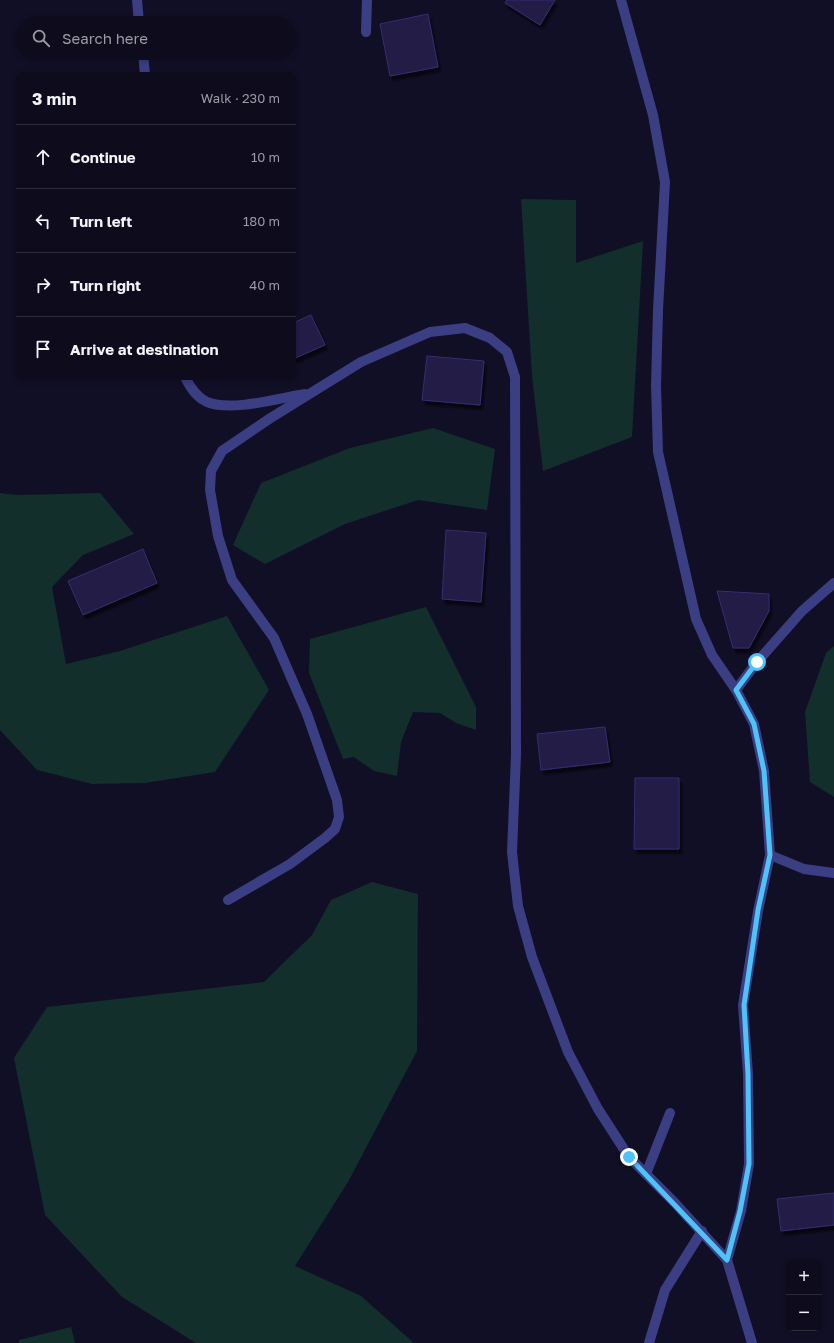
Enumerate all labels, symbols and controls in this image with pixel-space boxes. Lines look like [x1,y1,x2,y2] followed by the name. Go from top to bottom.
[16,16,296,60] search box
[30,27,52,49] icon: search
[62,29,148,47] text: Search here
[32,88,76,109] text: 3 min
[201,90,280,106] text: Walk · 230 m
[32,146,54,168] icon: ahead
[70,148,136,166] text: Continue
[251,149,280,165] text: 10 m
[32,210,54,232] icon: left
[70,212,132,230] text: Turn left
[243,213,280,229] text: 180 m
[32,274,54,296] icon: right
[70,276,141,294] text: Turn right
[249,277,280,293] text: 40 m
[32,338,54,360] icon: arrive
[70,340,219,358] text: Arrive at destination
[748,653,766,671] route start
[620,1148,638,1166] route end
[786,1259,822,1331] map controls
[786,1259,822,1295] button: +
[786,1295,822,1331] button: −

